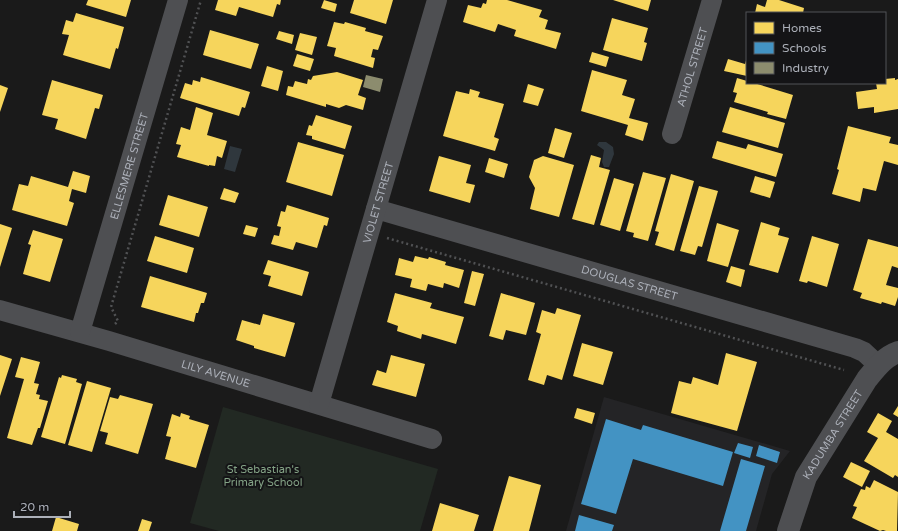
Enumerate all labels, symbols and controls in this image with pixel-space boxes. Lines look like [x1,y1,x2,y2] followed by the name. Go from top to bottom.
[746,12,886,84] legend
[782,21,822,35] text: Homes
[674,25,711,108] street label: ATHOL STREET
[782,41,827,55] text: Schools
[782,61,829,75] text: Industry
[108,111,151,221] street label: ELLESMERE STREET
[360,160,397,245] street label: VIOLET STREET
[580,263,679,303] street label: DOUGLAS STREET
[180,357,252,390] street label: LILY AVENUE
[800,387,866,482] street label: KADUMBA STREET
[224,463,302,489] park label: St Sebastian's Primary School
[14,493,70,519] scale bar
[20,500,49,514] text: 20 m

